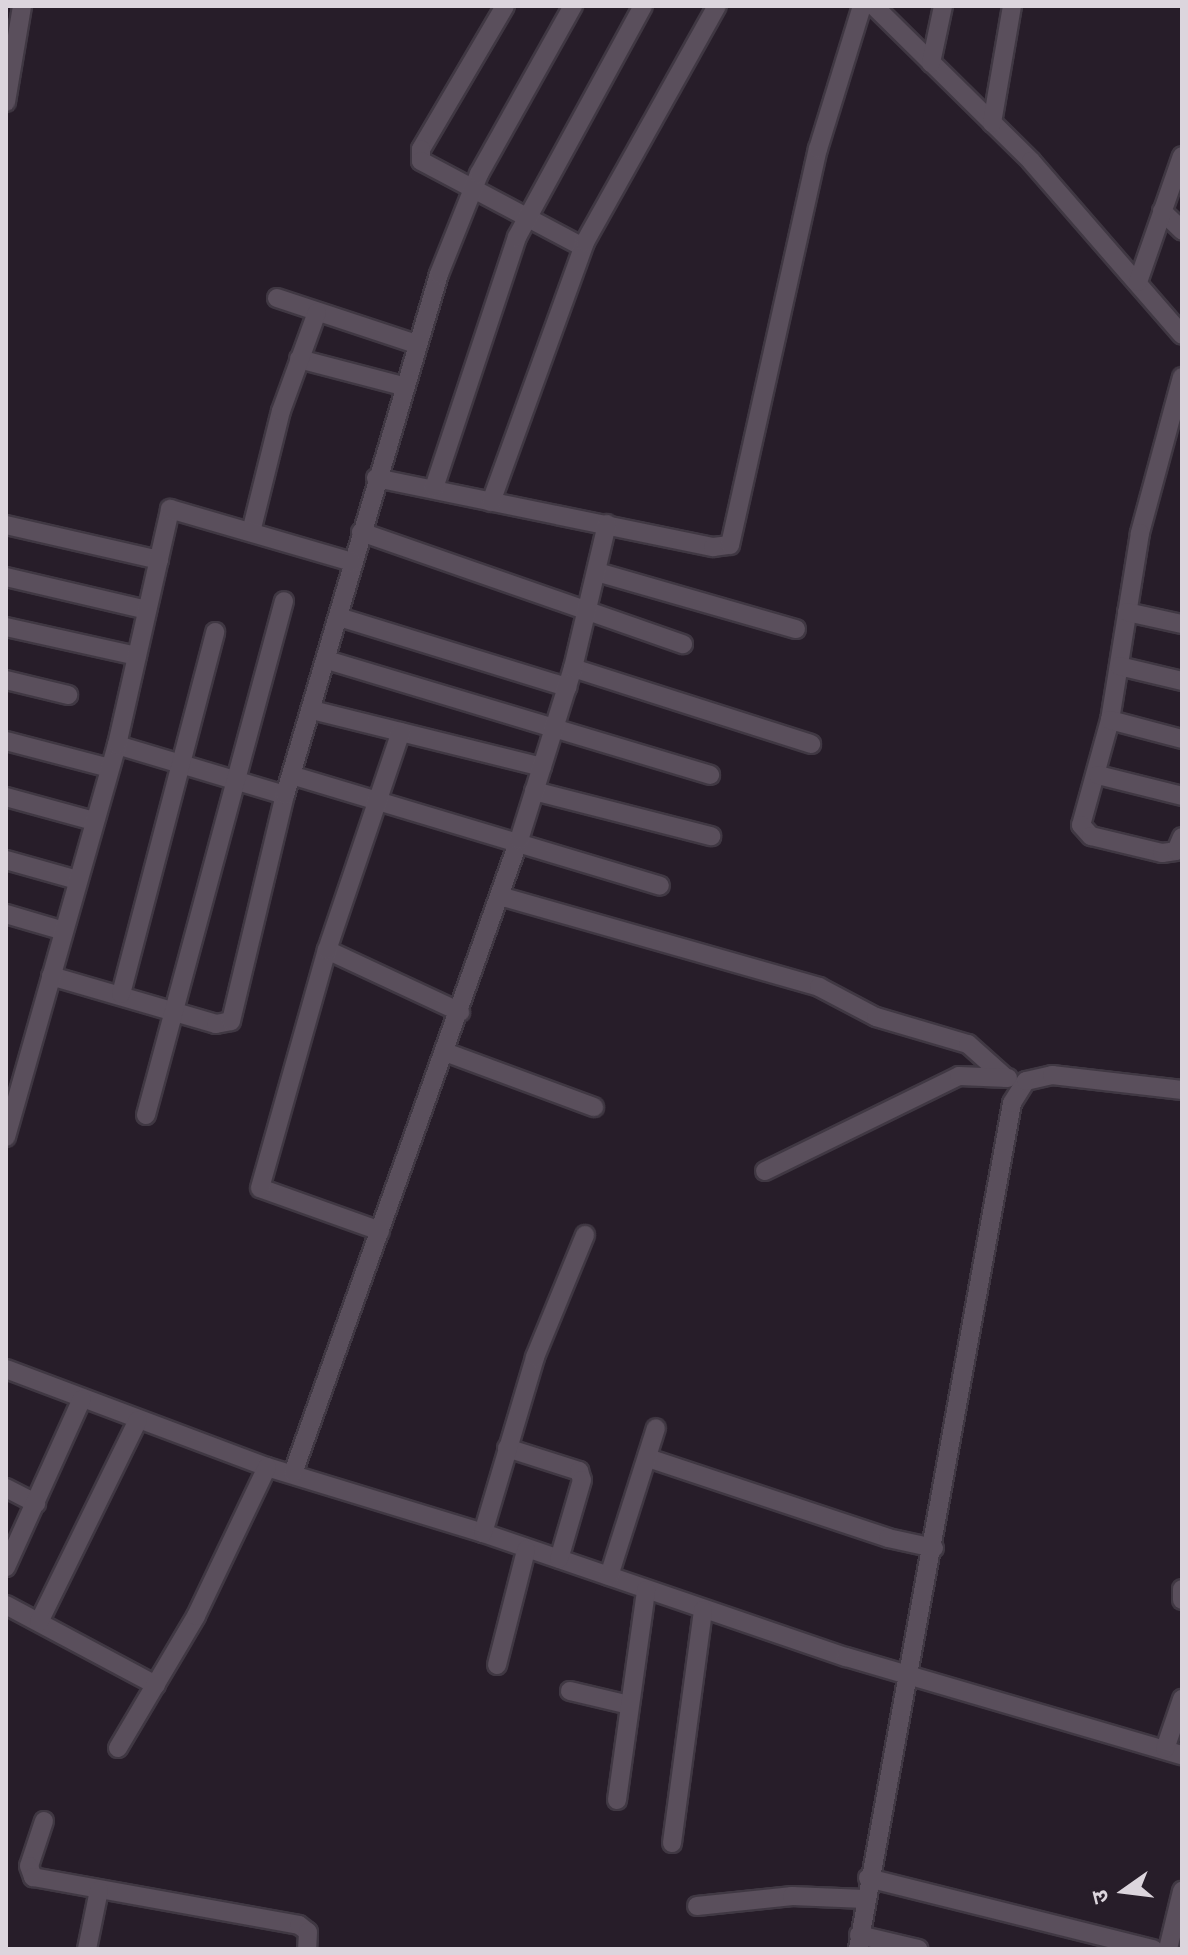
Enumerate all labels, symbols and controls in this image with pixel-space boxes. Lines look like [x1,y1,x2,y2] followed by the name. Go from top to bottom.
[1084,1851,1164,1931] north arrow
[1086,1887,1115,1906] text: उ

